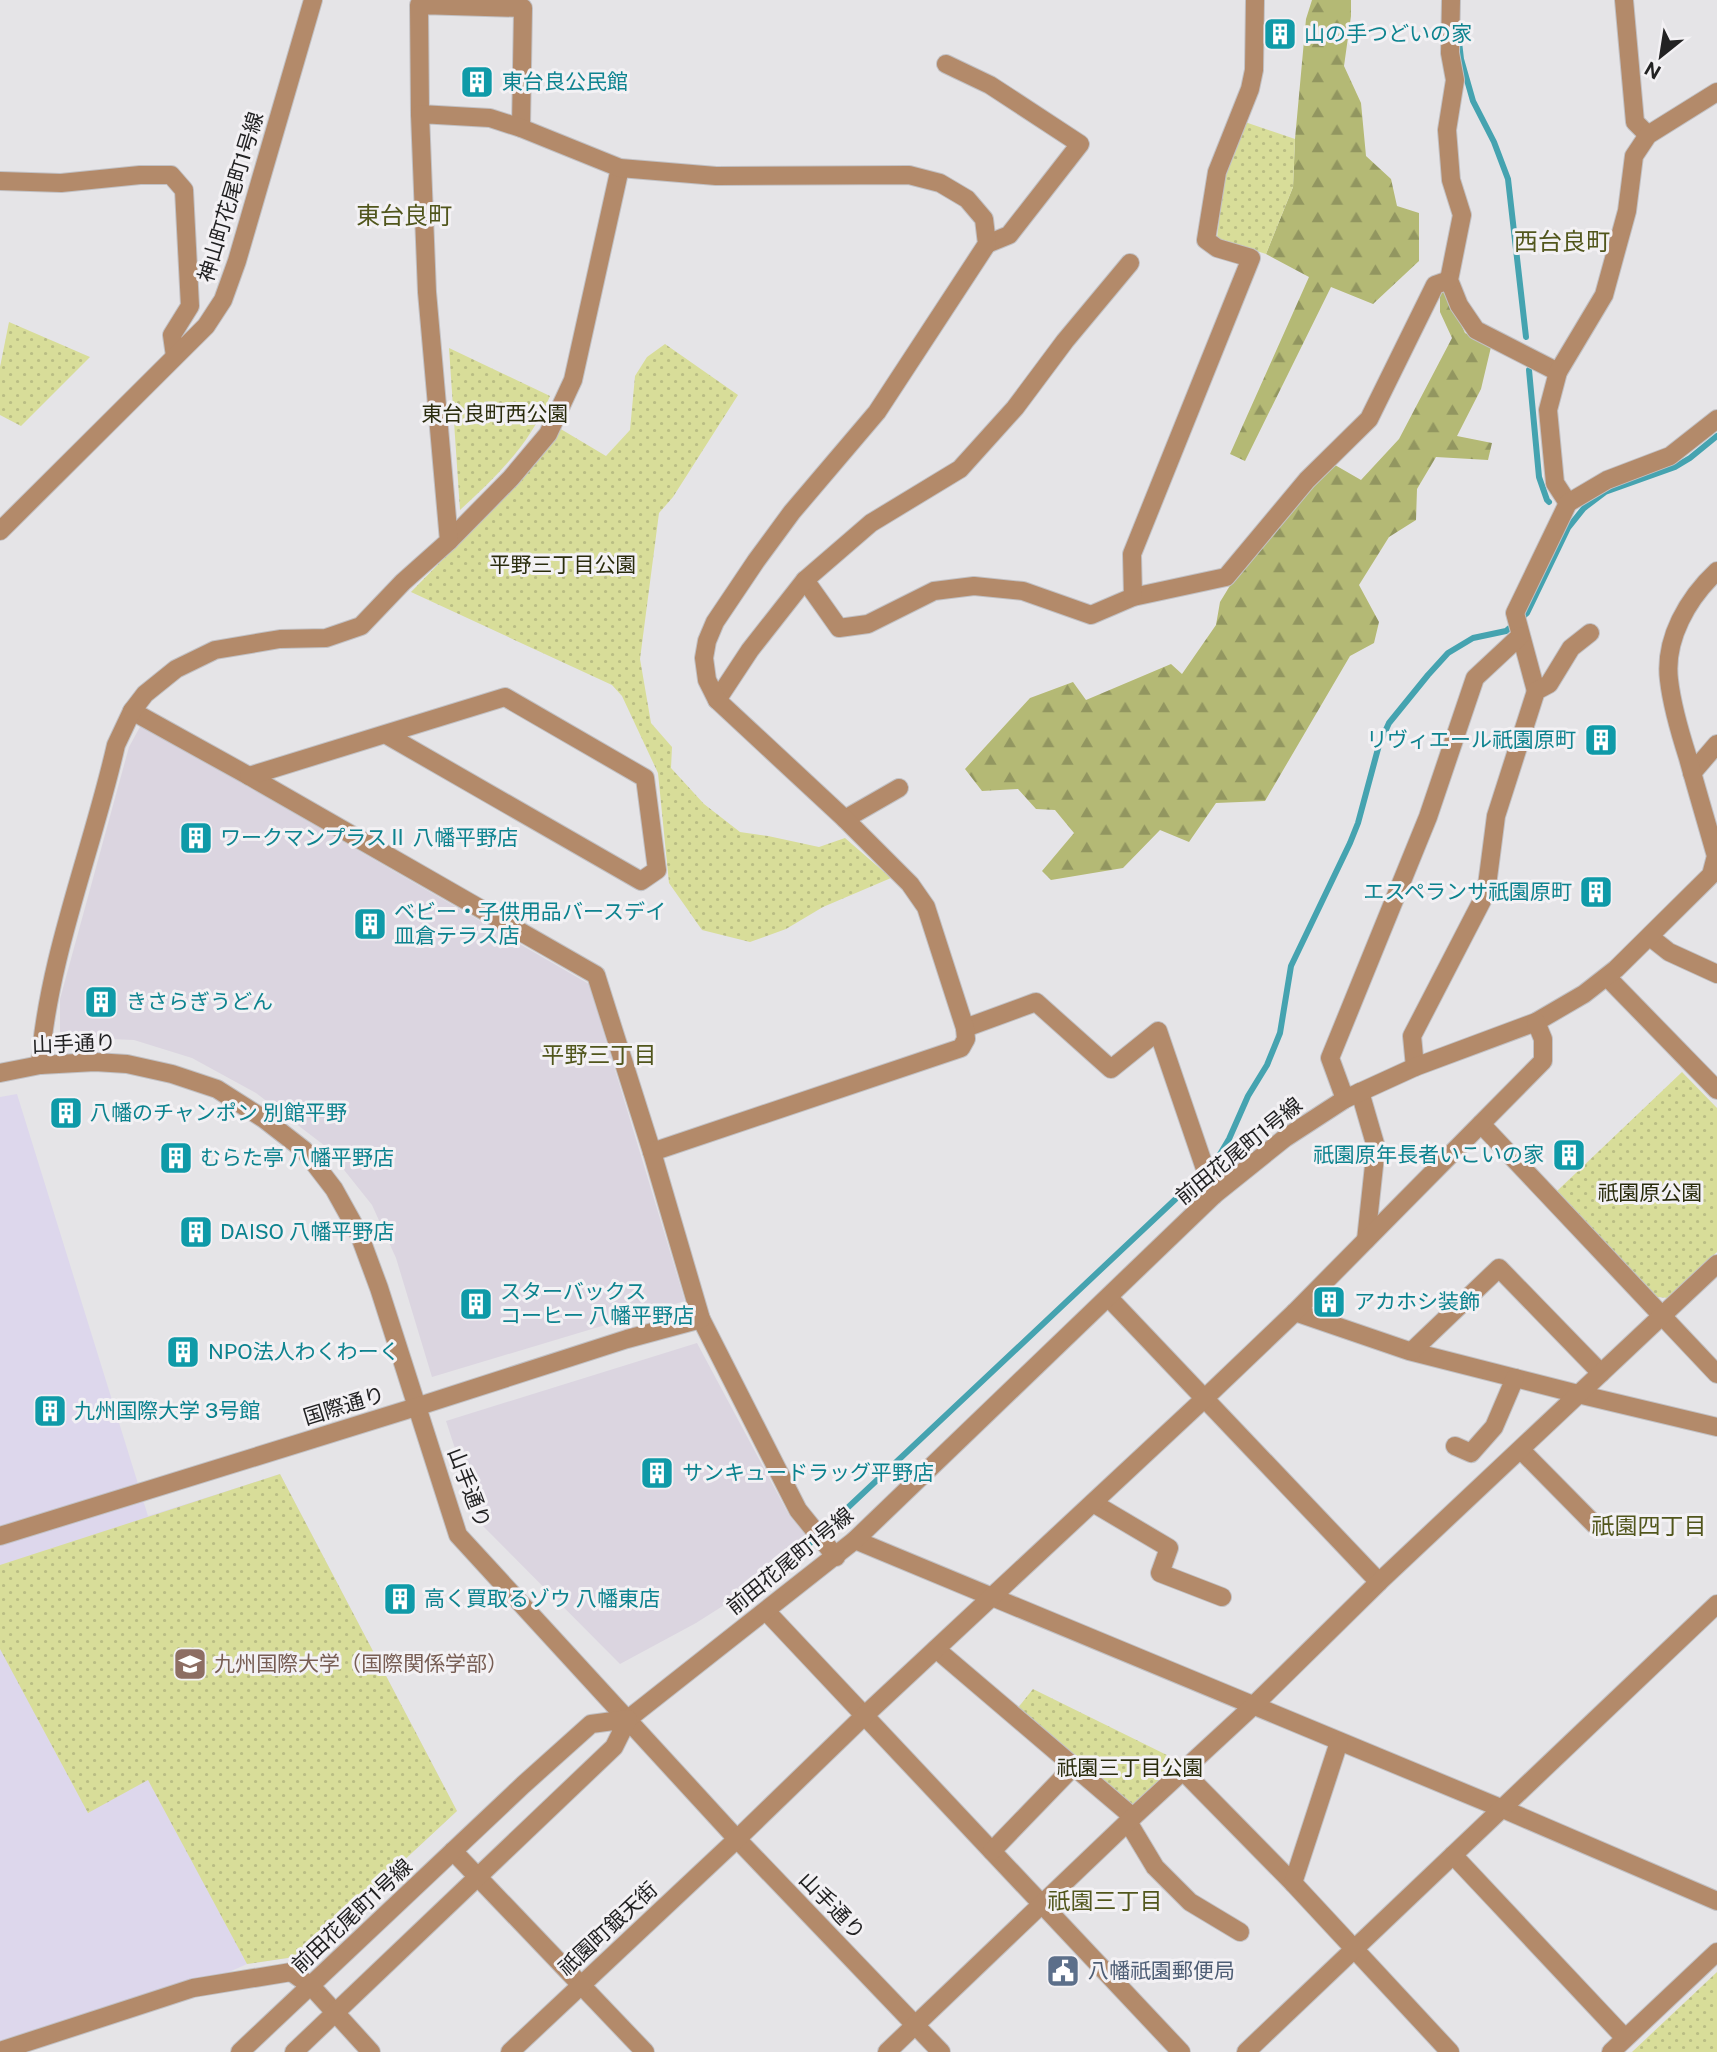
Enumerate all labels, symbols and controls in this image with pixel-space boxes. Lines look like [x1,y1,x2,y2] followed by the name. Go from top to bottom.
[1261,15,1299,53] building icon: 山の手つどいの家
[1304,21,1472,46] place label: 山の手つどいの家
[1626,21,1696,91] north arrow
[1641,57,1664,84] text: N
[458,63,496,101] building icon: 東台良公民館
[502,69,628,94] place label: 東台良公民館
[193,109,268,285] street label: 神山町花尾町1号線
[356,201,452,229] district label: 東台良町
[1514,227,1610,255] district label: 西台良町
[422,401,569,426] park label: 東台良町西公園
[490,552,637,577] park label: 平野三丁目公園
[1582,721,1620,759] building icon: リヴィエール祇園原町
[1366,727,1576,752] place label: リヴィエール祇園原町
[177,819,215,857] building icon: ワークマンプラスⅡ 八幡平野店
[220,825,518,850] place label: ワークマンプラスⅡ 八幡平野店
[1577,873,1615,911] building icon: エスペランサ祇園原町
[1363,879,1572,904] place label: エスペランサ祇園原町
[394,899,666,948] place label: ベビー・子供用品バースデイ 皿倉テラス店
[351,905,389,943] building icon: ベビー・子供用品バースデイ 皿倉テラス店
[82,983,120,1021] building icon: きさらぎうどん
[126,989,273,1014] place label: きさらぎうどん
[32,1030,116,1057] street label: 山手通り
[542,1041,657,1068] district label: 平野三丁目
[1170,1092,1307,1209] street label: 前田花尾町1号線
[47,1094,85,1132] building icon: 八幡のチャンポン 別館平野
[90,1100,347,1125] place label: 八幡のチャンポン 別館平野
[1550,1136,1588,1174] building icon: 祇園原年長者いこいの家
[157,1139,195,1177] building icon: むらた亭 八幡平野店
[1313,1142,1544,1167] place label: 祇園原年長者いこいの家
[200,1145,394,1170] place label: むらた亭 八幡平野店
[1598,1180,1703,1205] park label: 祇園原公園
[177,1213,215,1251] building icon: DAISO 八幡平野店
[220,1219,394,1244] place label: DAISO 八幡平野店
[500,1279,694,1328] place label: スターバックス コーヒー 八幡平野店
[1310,1283,1348,1321] building icon: アカホシ装飾
[457,1285,495,1323] building icon: スターバックス コーヒー 八幡平野店
[1354,1289,1480,1314] place label: アカホシ装飾
[164,1333,202,1371] building icon: NPO法人わくわーく
[208,1339,400,1364] place label: NPO法人わくわーく
[300,1381,388,1430] street label: 国際通り
[31,1392,69,1430] building icon: 九州国際大学 3号館
[74,1398,260,1423] place label: 九州国際大学 3号館
[443,1444,496,1532] street label: 山手通り
[638,1454,676,1492] building icon: サンキュードラッグ平野店
[682,1460,934,1485] place label: サンキュードラッグ平野店
[721,1502,858,1619] street label: 前田花尾町1号線
[1592,1512,1707,1539] district label: 祇園四丁目
[381,1580,419,1618] building icon: 高く買取るゾウ 八幡東店
[424,1586,660,1611] place label: 高く買取るゾウ 八幡東店
[171,1645,209,1683] school or university icon: 九州国際大学（国際関係学部）
[214,1651,508,1676] place label: 九州国際大学（国際関係学部）
[1057,1755,1204,1780] park label: 祇園三丁目公園
[286,1853,417,1978] street label: 前田花尾町1号線
[794,1867,871,1945] street label: 山手通り
[553,1877,662,1981] street label: 祇園町銀天街
[1048,1887,1163,1914] district label: 祇園三丁目
[1044,1952,1082,1990] public building icon: 八幡祇園郵便局
[1088,1958,1235,1983] place label: 八幡祇園郵便局

